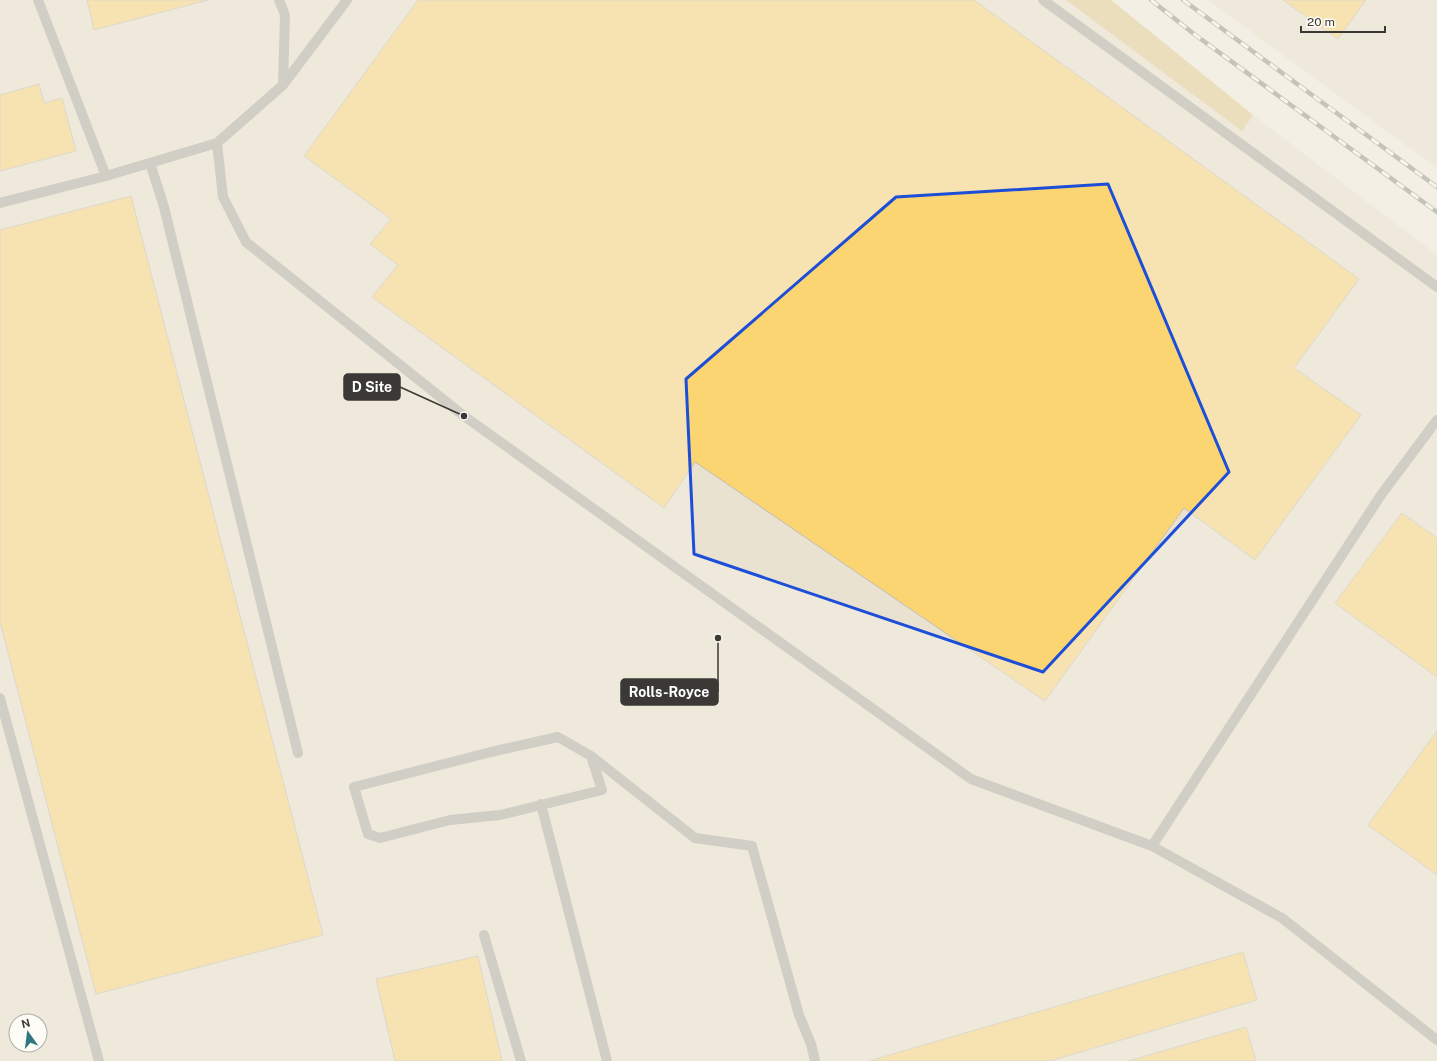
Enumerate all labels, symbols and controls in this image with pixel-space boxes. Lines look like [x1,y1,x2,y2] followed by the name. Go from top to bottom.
[1301,8,1385,34] scale bar
[1307,15,1335,29] text: 20 m
[344,374,400,400] callout: D Site
[352,379,392,395] text: D Site
[621,679,718,705] callout: Rolls-Royce
[629,684,709,700] text: Rolls-Royce
[8,1013,48,1053] north arrow
[20,1016,31,1030] text: N

